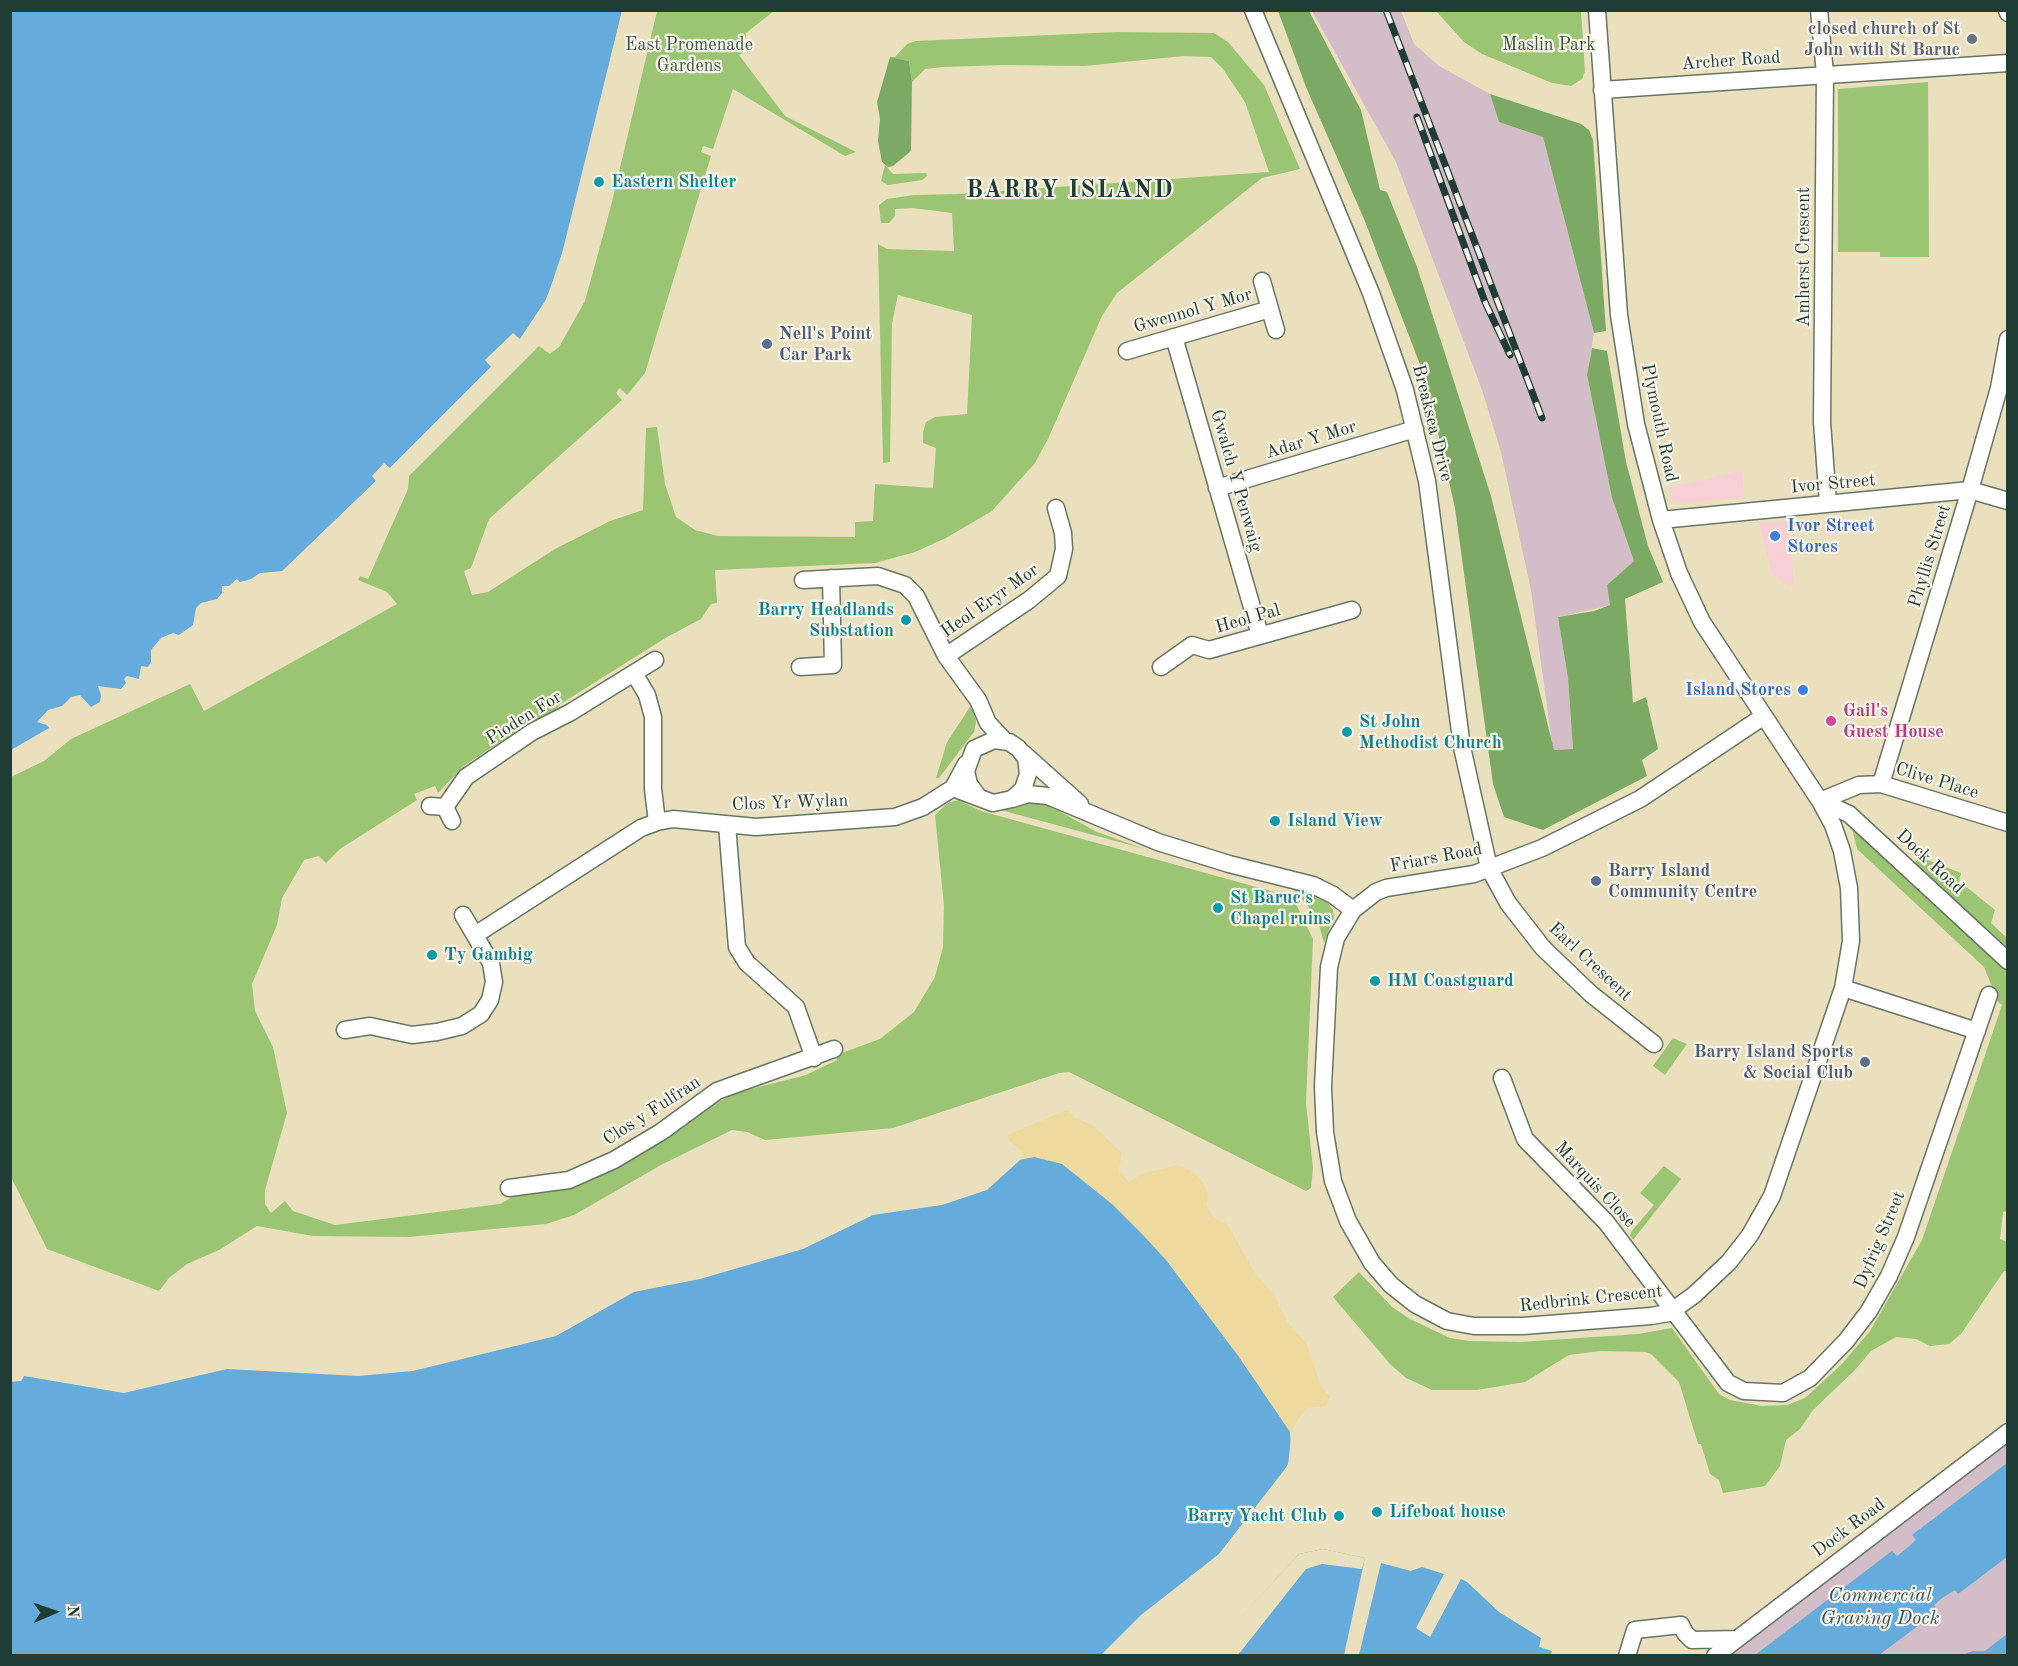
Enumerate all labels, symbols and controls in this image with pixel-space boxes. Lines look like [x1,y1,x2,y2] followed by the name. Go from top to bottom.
[1804,18,1960,60] place label: closed church of St John with St Baruc
[1965,32,1979,46] marker: closed church of St John with St Baruc
[625,34,753,76] park label: East Promenade Gardens
[1502,34,1596,56] park label: Maslin Park
[1681,47,1781,75] street label: Archer Road
[611,171,736,193] place label: Eastern Shelter
[592,175,606,189] marker: Eastern Shelter
[966,177,1174,205] district label: BARRY ISLAND
[1793,187,1815,327] street label: Amherst Crescent
[1131,284,1255,338] street label: Gwennol Y Mor
[779,323,872,366] place label: Nell's Point Car Park
[760,337,774,351] marker: Nell's Point Car Park
[1407,362,1457,484] street label: Breaksea Drive
[1636,362,1682,484] street label: Plymouth Road
[1205,407,1267,555] street label: Gwalch Y Penwaig
[1263,416,1359,464] street label: Adar Y Mor
[1790,470,1876,498] street label: Ivor Street
[1904,502,1956,610] street label: Phyllis Street
[1787,515,1874,558] place label: Ivor Street Stores
[1768,529,1782,543] marker: Ivor Street Stores
[937,559,1043,643] street label: Heol Eryr Mor
[758,599,894,642] place label: Barry Headlands Substation
[1213,599,1283,639] street label: Heol Pal
[899,613,913,627] marker: Barry Headlands Substation
[1685,679,1791,701] place label: Island Stores
[1796,683,1810,697] marker: Island Stores
[482,686,566,750] street label: Pioden For
[1843,700,1944,742] place label: Gail's Guest House
[1359,711,1502,754] place label: St John Methodist Church
[1824,714,1838,728] marker: Gail's Guest House
[1340,725,1354,739] marker: St John Methodist Church
[1893,758,1981,804] street label: Clive Place
[731,790,849,816] street label: Clos Yr Wylan
[1287,810,1383,832] place label: Island View
[1268,814,1282,828] marker: Island View
[1891,825,1969,899] street label: Dock Road
[1388,838,1484,878] street label: Friars Road
[1608,860,1757,902] place label: Barry Island Community Centre
[1589,874,1603,888] marker: Barry Island Community Centre
[1230,887,1331,930] place label: St Baruc's Chapel ruins
[1211,901,1225,915] marker: St Baruc's Chapel ruins
[1544,918,1636,1006] street label: Earl Crescent
[444,944,533,966] place label: Ty Gambig
[425,948,439,962] marker: Ty Gambig
[1387,970,1514,992] place label: HM Coastguard
[1368,974,1382,988] marker: HM Coastguard
[1694,1041,1853,1084] place label: Barry Island Sports & Social Club
[1858,1055,1872,1069] marker: Barry Island Sports & Social Club
[599,1071,705,1151] street label: Clos y Fulfran
[1550,1138,1640,1232] street label: Marquis Close
[1850,1188,1910,1292] street label: Dyfrig Street
[1518,1281,1664,1317] street label: Redbrink Crescent
[1808,1494,1890,1562] street label: Dock Road
[1389,1501,1506,1523] place label: Lifeboat house
[1187,1505,1327,1527] place label: Barry Yacht Club
[1370,1505,1384,1519] marker: Lifeboat house
[1332,1509,1346,1523] marker: Barry Yacht Club
[24,1582,84,1642] north arrow
[1821,1584,1939,1631] water label: Commercial Graving Dock
[64,1605,80,1618] text: N

